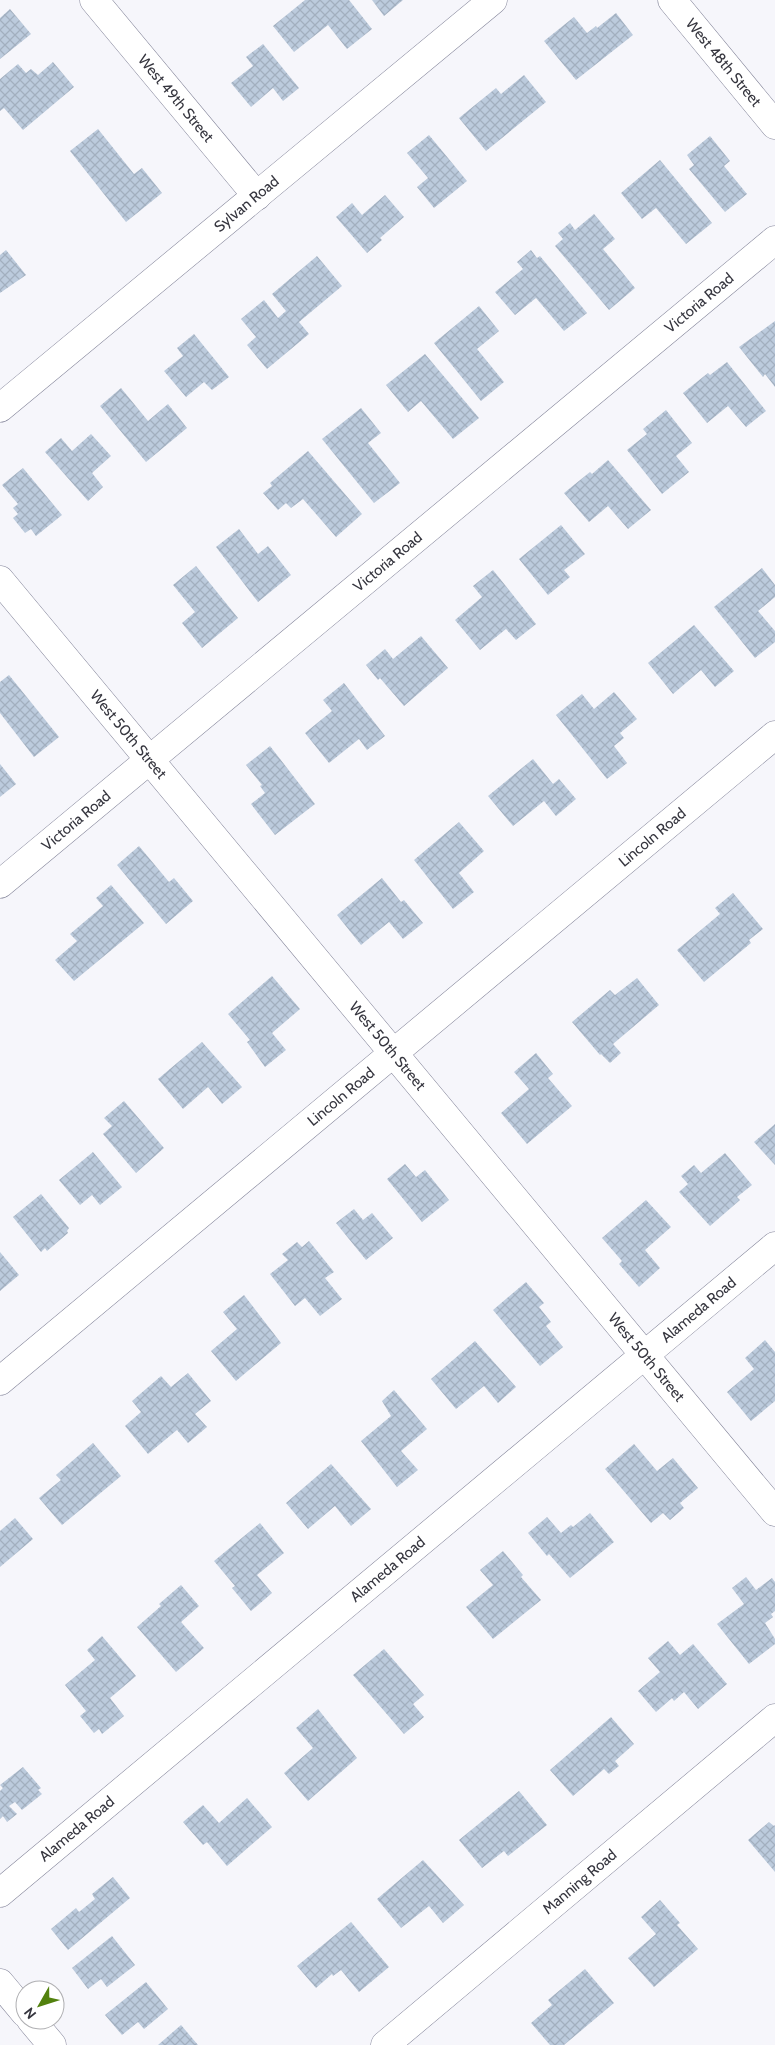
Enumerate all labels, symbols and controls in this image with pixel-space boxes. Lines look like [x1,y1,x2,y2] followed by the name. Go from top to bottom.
[682,15,765,110] street label: West 48th Street
[134,51,217,146] street label: West 49th Street
[211,172,282,236] street label: Sylvan Road
[661,269,737,337] street label: Victoria Road
[350,528,426,596] street label: Victoria Road
[87,687,171,782] street label: West 50th Street
[38,787,114,855] street label: Victoria Road
[615,804,689,871] street label: Lincoln Road
[345,998,429,1094] street label: West 50th Street
[304,1064,378,1130] street label: Lincoln Road
[657,1273,740,1346] street label: Alameda Road
[604,1309,688,1405] street label: West 50th Street
[347,1533,429,1606] street label: Alameda Road
[36,1792,118,1865] street label: Alameda Road
[539,1846,620,1918] street label: Manning Road
[15,1980,65,2030] north arrow
[20,2004,40,2023] text: N

